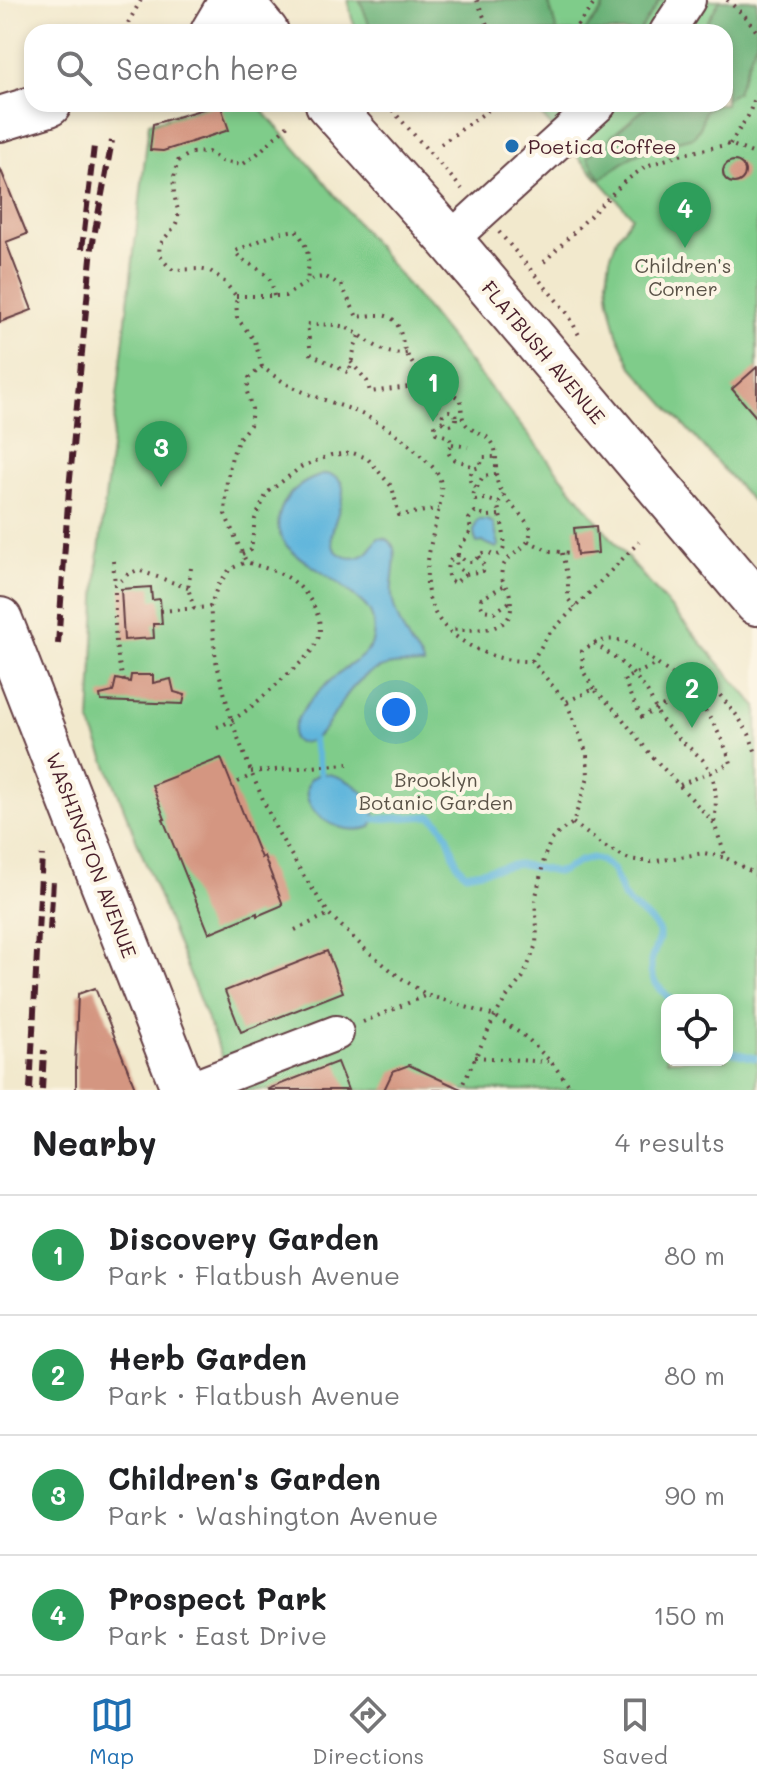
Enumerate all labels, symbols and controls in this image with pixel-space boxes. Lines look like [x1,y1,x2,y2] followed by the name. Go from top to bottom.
[24,24,733,112] search box
[52,46,96,90] icon: search
[116,48,299,88] text: Search here
[528,133,676,159] place label: Poetica Coffee
[503,137,521,155] marker: Poetica Coffee
[659,182,711,248] pin: 4
[634,252,732,301] park label: Children's Corner
[476,275,612,429] street label: FLATBUSH AVENUE
[407,356,459,422] pin: 1
[135,421,187,487] pin: 3
[666,662,718,728] pin: 2
[376,692,416,732] your location
[41,749,143,961] street label: WASHINGTON AVENUE
[359,766,513,815] park label: Brooklyn Botanic Garden
[661,994,733,1066] map controls
[661,994,733,1066] button: locate
[32,1120,157,1165] text: Nearby
[615,1125,725,1159] text: 4 results
[108,1218,379,1258] text: Discovery Garden
[52,1238,64,1272] text: 1
[664,1238,725,1272] text: 80 m
[108,1258,400,1292] text: Park · Flatbush Avenue
[108,1338,307,1378] text: Herb Garden
[51,1358,65,1392] text: 2
[664,1358,725,1392] text: 80 m
[108,1378,400,1412] text: Park · Flatbush Avenue
[108,1458,381,1498] text: Children's Garden
[50,1478,66,1512] text: 3
[665,1478,725,1512] text: 90 m
[108,1498,438,1532] text: Park · Washington Avenue
[108,1578,327,1618] text: Prospect Park
[50,1598,66,1632] text: 4
[653,1598,725,1632] text: 150 m
[108,1618,327,1652] text: Park · East Drive
[89,1693,134,1770] tab: Map
[312,1693,424,1770] tab: Directions
[603,1693,668,1770] tab: Saved

